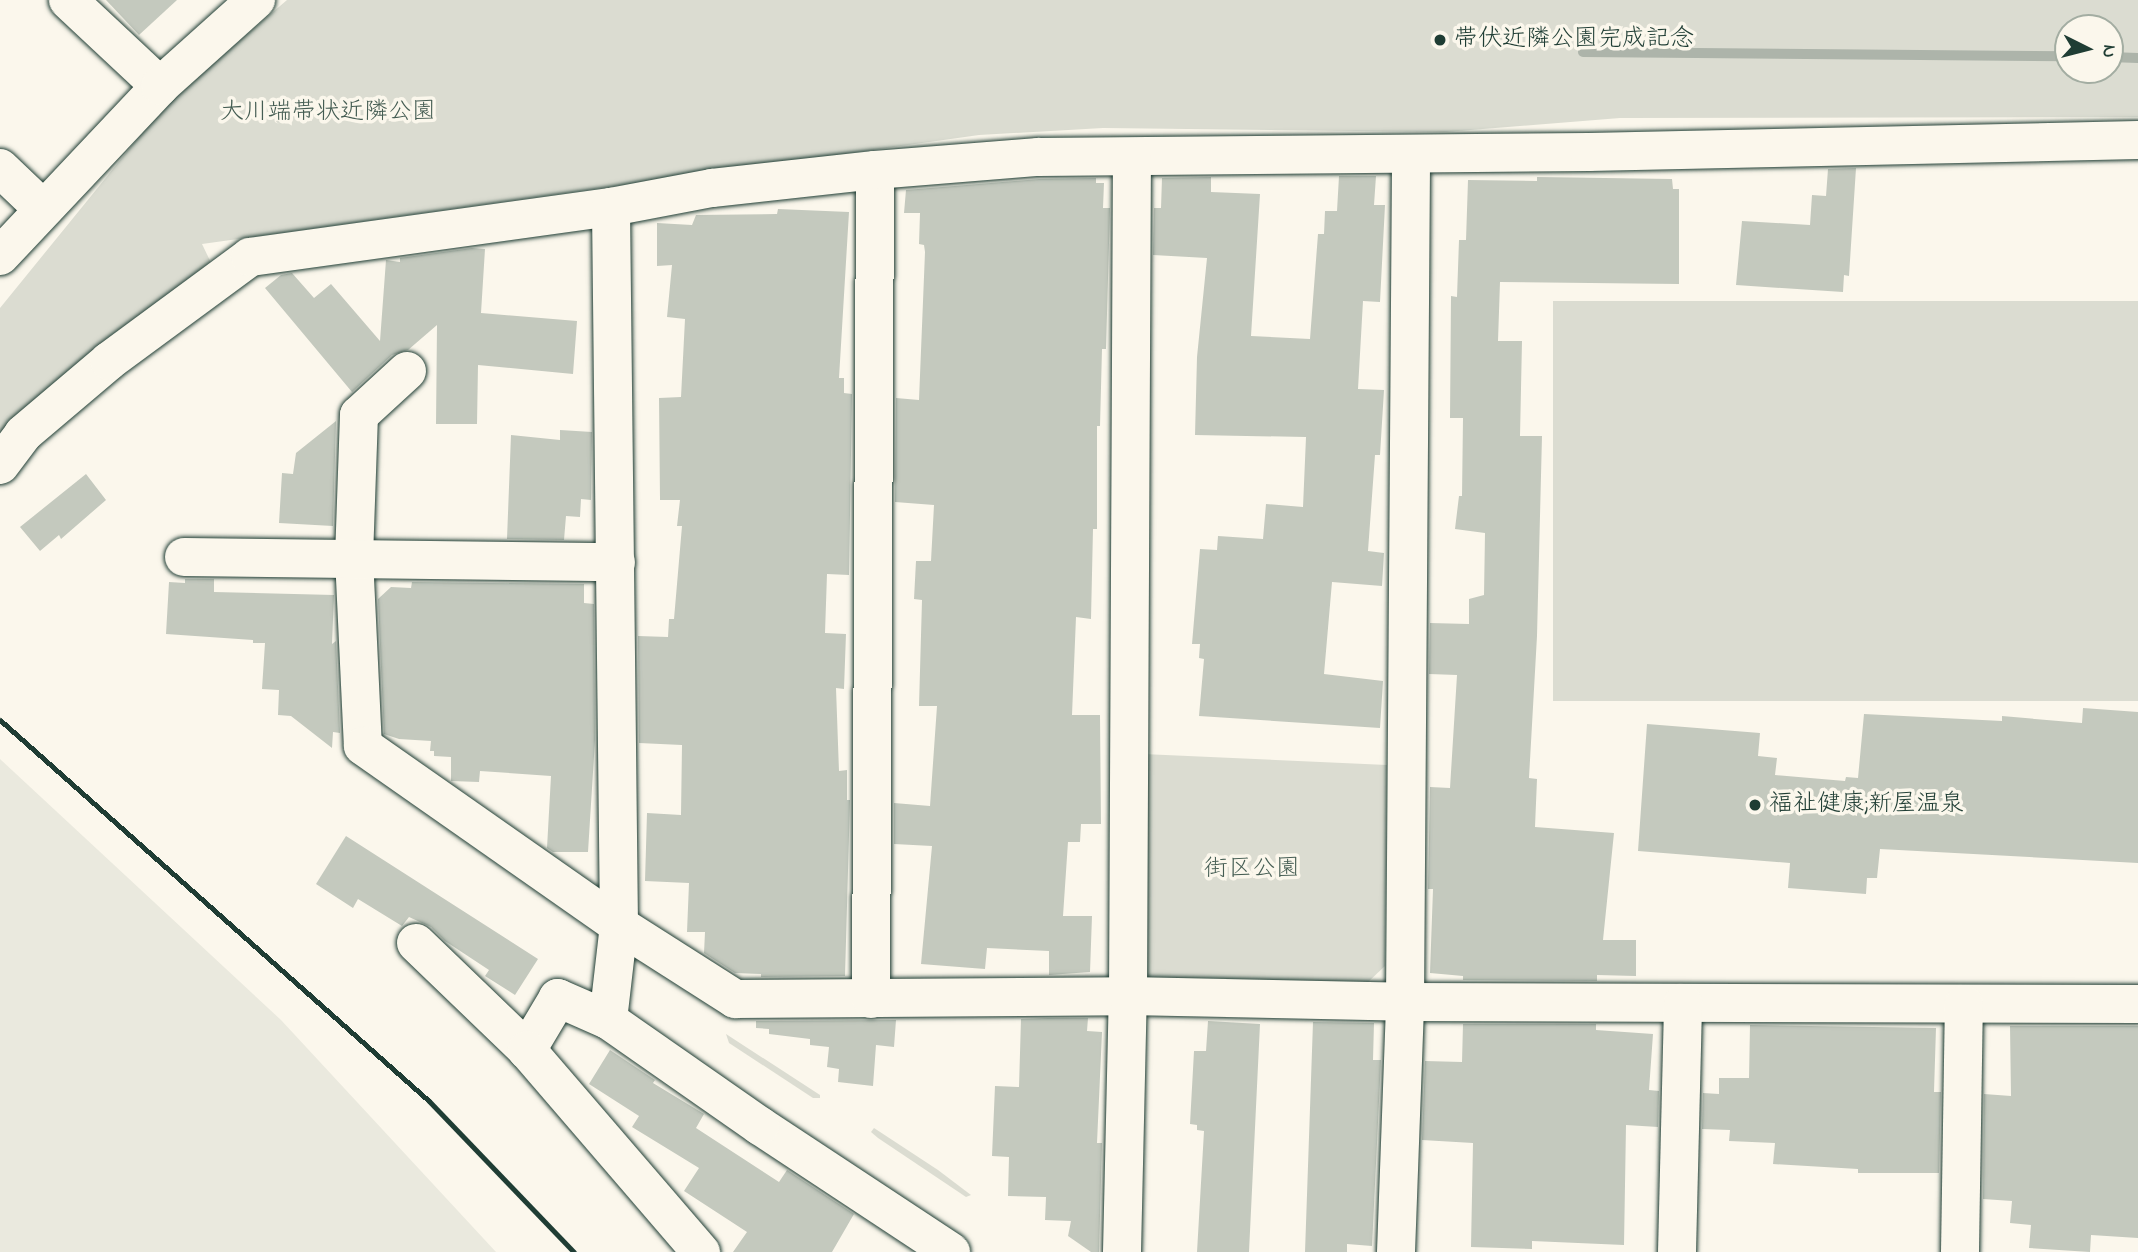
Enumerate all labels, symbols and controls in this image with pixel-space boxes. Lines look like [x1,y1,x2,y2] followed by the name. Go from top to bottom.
[2054,14,2124,84] north arrow
[1454,26,1694,54] place label: 帯伏近隣公園完成記念
[1432,32,1448,48] marker: 帯伏近隣公園完成記念
[2094,43,2122,59] text: N
[220,99,436,127] park label: 大川端帯状近隣公園
[1769,791,1964,819] place label: 福祉健康;新屋温泉
[1747,797,1763,813] marker: 福祉健康;新屋温泉
[1204,856,1300,884] park label: 街区公園

